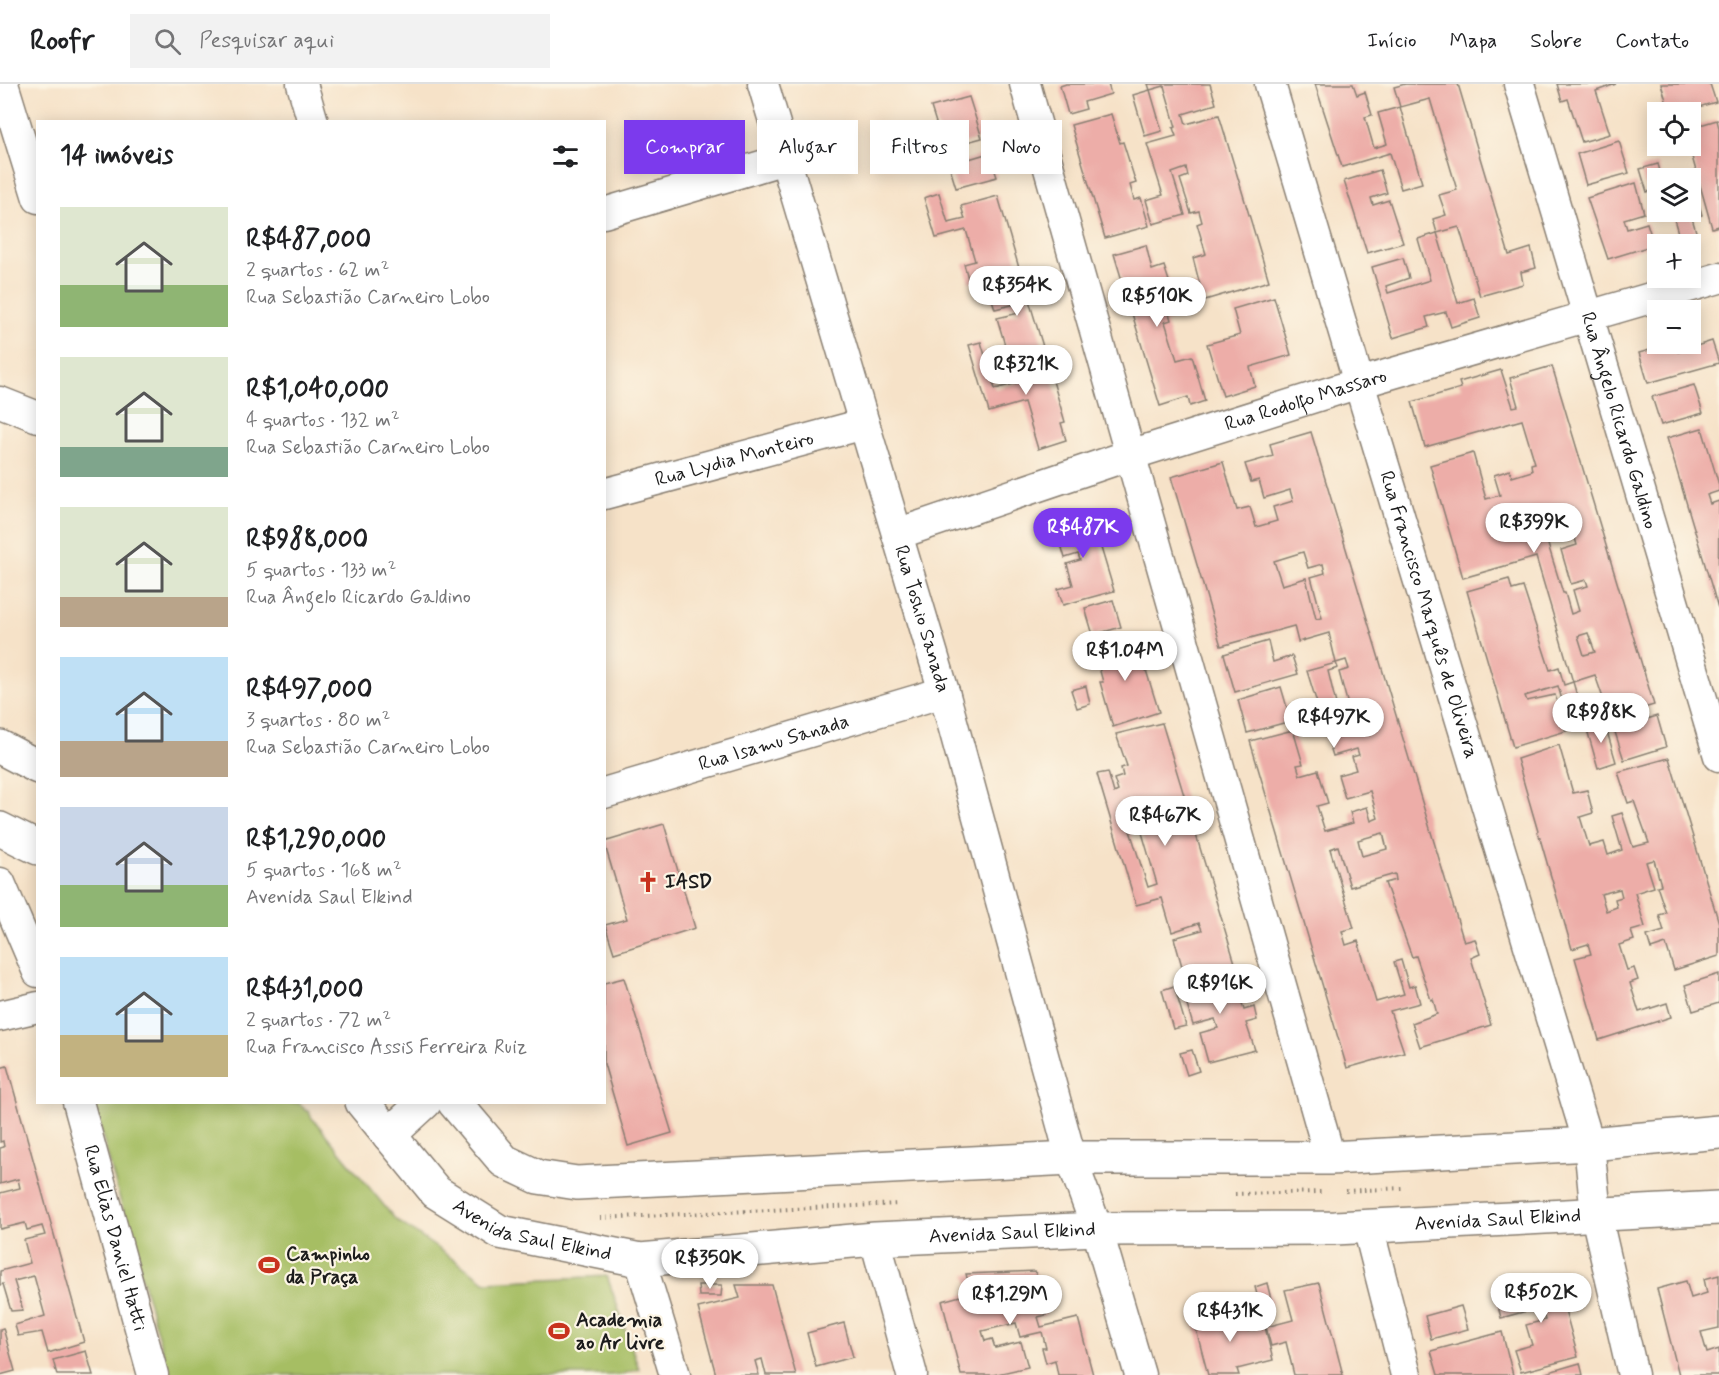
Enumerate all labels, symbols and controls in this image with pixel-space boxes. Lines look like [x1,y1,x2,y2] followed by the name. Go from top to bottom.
[130,14,550,68] search box
[30,23,94,60] text: Roofr
[151,25,184,58] icon: search
[199,27,334,55] text: Pesquisar aqui
[1367,27,1417,55] text: Início
[1450,27,1497,55] text: Mapa
[1530,27,1582,55] text: Sobre
[1615,27,1689,55] text: Contato
[1647,102,1701,354] map controls
[1647,102,1701,156] button: locate
[624,120,745,174] chip: Comprar
[757,120,858,174] chip: Alugar
[870,120,969,174] chip: Filtros
[981,120,1062,174] chip: Novo
[60,139,174,173] text: 14 imóveis
[549,140,582,173] icon: filters
[1647,168,1701,222] button: layers
[246,223,371,257] text: R$487,000
[108,231,180,303] icon: home
[1647,234,1701,288] button: +
[246,257,389,284] text: 2 quartos · 62 m²
[968,266,1066,317] pin: R$354K
[982,272,1052,299] text: R$354K
[1108,277,1206,328] pin: R$510K
[1122,283,1192,310] text: R$510K
[246,284,490,311] text: Rua Sebastião Carneiro Lobo
[1647,300,1701,354] button: −
[1574,309,1664,532] street label: Rua Ângelo Ricardo Galdino
[977,345,1075,396] pin: R$321K
[994,351,1058,378] text: R$321K
[1221,362,1390,438] street label: Rua Rodolfo Massaro
[246,373,389,407] text: R$1,040,000
[108,381,180,453] icon: home
[246,407,400,434] text: 4 quartos · 132 m²
[652,425,817,493] street label: Rua Lydia Monteiro
[246,434,490,461] text: Rua Sebastião Carneiro Lobo
[1373,468,1485,762] street label: Rua Francisco Marquês de Oliveira
[1485,503,1583,554] pin: R$399K
[1034,508,1132,559] pin: R$487K
[1499,509,1569,536] text: R$399K
[1047,514,1119,541] text: R$487K
[246,523,368,557] text: R$988,000
[108,531,180,603] icon: home
[888,542,957,696] street label: Rua Toshio Sanada
[246,557,396,584] text: 5 quartos · 133 m²
[246,584,471,611] text: Rua Ângelo Ricardo Galdino
[1070,631,1180,682] pin: R$1.04M
[1086,637,1164,664] text: R$1.04M
[246,673,372,707] text: R$497,000
[108,681,180,753] icon: home
[1552,693,1650,744] pin: R$988K
[1285,698,1383,749] pin: R$497K
[1566,699,1636,726] text: R$988K
[1298,704,1370,731] text: R$497K
[246,707,390,734] text: 3 quartos · 80 m²
[695,707,852,778] street label: Rua Isamu Sanada
[246,734,490,761] text: Rua Sebastião Carneiro Lobo
[1116,796,1214,847] pin: R$467K
[1129,802,1201,829] text: R$467K
[246,823,386,857] text: R$1,290,000
[108,831,180,903] icon: home
[246,857,402,884] text: 5 quartos · 168 m²
[665,869,712,896] place label: IASD
[636,870,660,894] church icon: IASD
[246,884,413,911] text: Avenida Saul Elkind
[1171,964,1269,1015] pin: R$916K
[1187,970,1253,997] text: R$916K
[246,973,363,1007] text: R$431,000
[108,981,180,1053] icon: home
[246,1007,391,1034] text: 2 quartos · 72 m²
[246,1034,527,1061] text: Rua Francisco Assis Ferreira Ruiz
[77,1142,154,1334] street label: Rua Elias Daniel Hatti
[448,1192,614,1267] street label: Avenida Saul Elkind
[1414,1202,1582,1237] street label: Avenida Saul Elkind
[928,1216,1096,1250] street label: Avenida Saul Elkind
[661,1239,759,1290] pin: R$350K
[286,1241,370,1291] place label: Campinho da Praça
[675,1245,745,1272] text: R$350K
[257,1253,281,1277] sports icon: Campinho da Praça
[1492,1273,1590,1324] pin: R$502K
[955,1275,1065,1326] pin: R$1.29M
[1505,1279,1577,1306] text: R$502K
[972,1281,1048,1308] text: R$1.29M
[1181,1292,1279,1343] pin: R$431K
[1197,1298,1263,1325] text: R$431K
[576,1307,665,1357] place label: Academia ao Ar livre
[547,1319,571,1343] sports icon: Academia ao Ar livre

